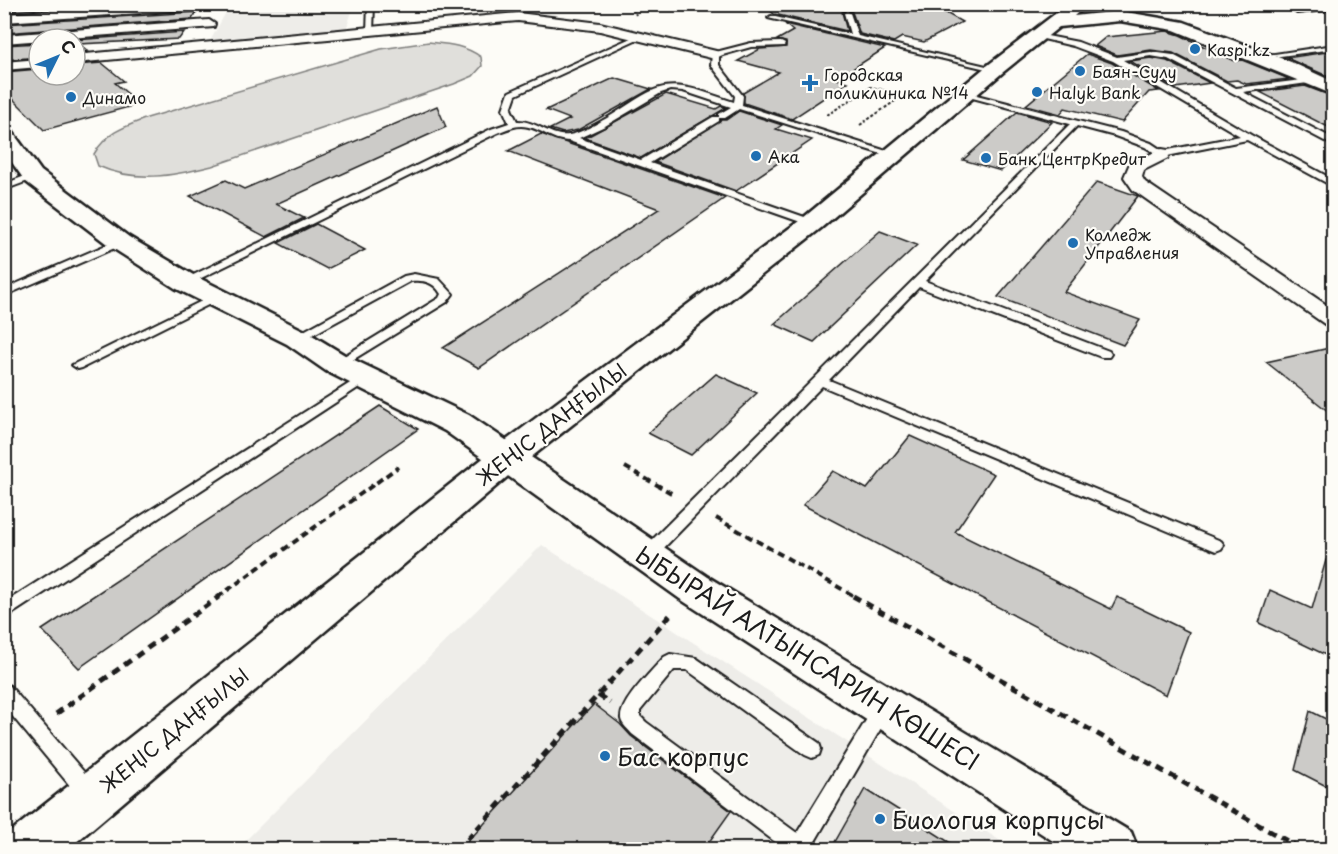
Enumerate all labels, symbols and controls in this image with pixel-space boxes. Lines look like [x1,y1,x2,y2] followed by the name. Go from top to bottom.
[27,27,87,87] north arrow
[56,33,82,59] text: С
[1207,37,1270,61] place label: Kaspi.kz
[1188,42,1202,56] marker: Kaspi.kz
[1092,59,1177,83] place label: Баян-Сулу
[824,62,969,104] place label: Городская поликлиника №14
[1073,64,1087,78] marker: Баян-Сулу
[801,74,819,92] marker: Городская поликлиника №14
[1049,80,1141,104] place label: Halyk Bank
[82,85,146,109] place label: Динамо
[1030,85,1044,99] marker: Halyk Bank
[64,90,78,104] marker: Динамо
[768,144,800,168] place label: Ака
[998,146,1147,170] place label: Банк ЦентрКредит
[749,149,763,163] marker: Ака
[979,151,993,165] marker: Банк ЦентрКредит
[1085,222,1180,264] place label: Колледж Управления
[1066,236,1080,250] marker: Колледж Управления
[469,356,633,492] street label: ЖЕҢІС ДАҢҒЫЛЫ
[629,536,987,778] street label: ЫБЫРАЙ АЛТЫНСАРИН КӨШЕСІ
[93,660,255,800] street label: ЖЕҢІС ДАҢҒЫЛЫ
[617,738,749,774] place label: Бас корпус
[598,749,612,763] marker: Бас корпус
[892,801,1105,837] place label: Биология корпусы
[873,812,887,826] marker: Биология корпусы

